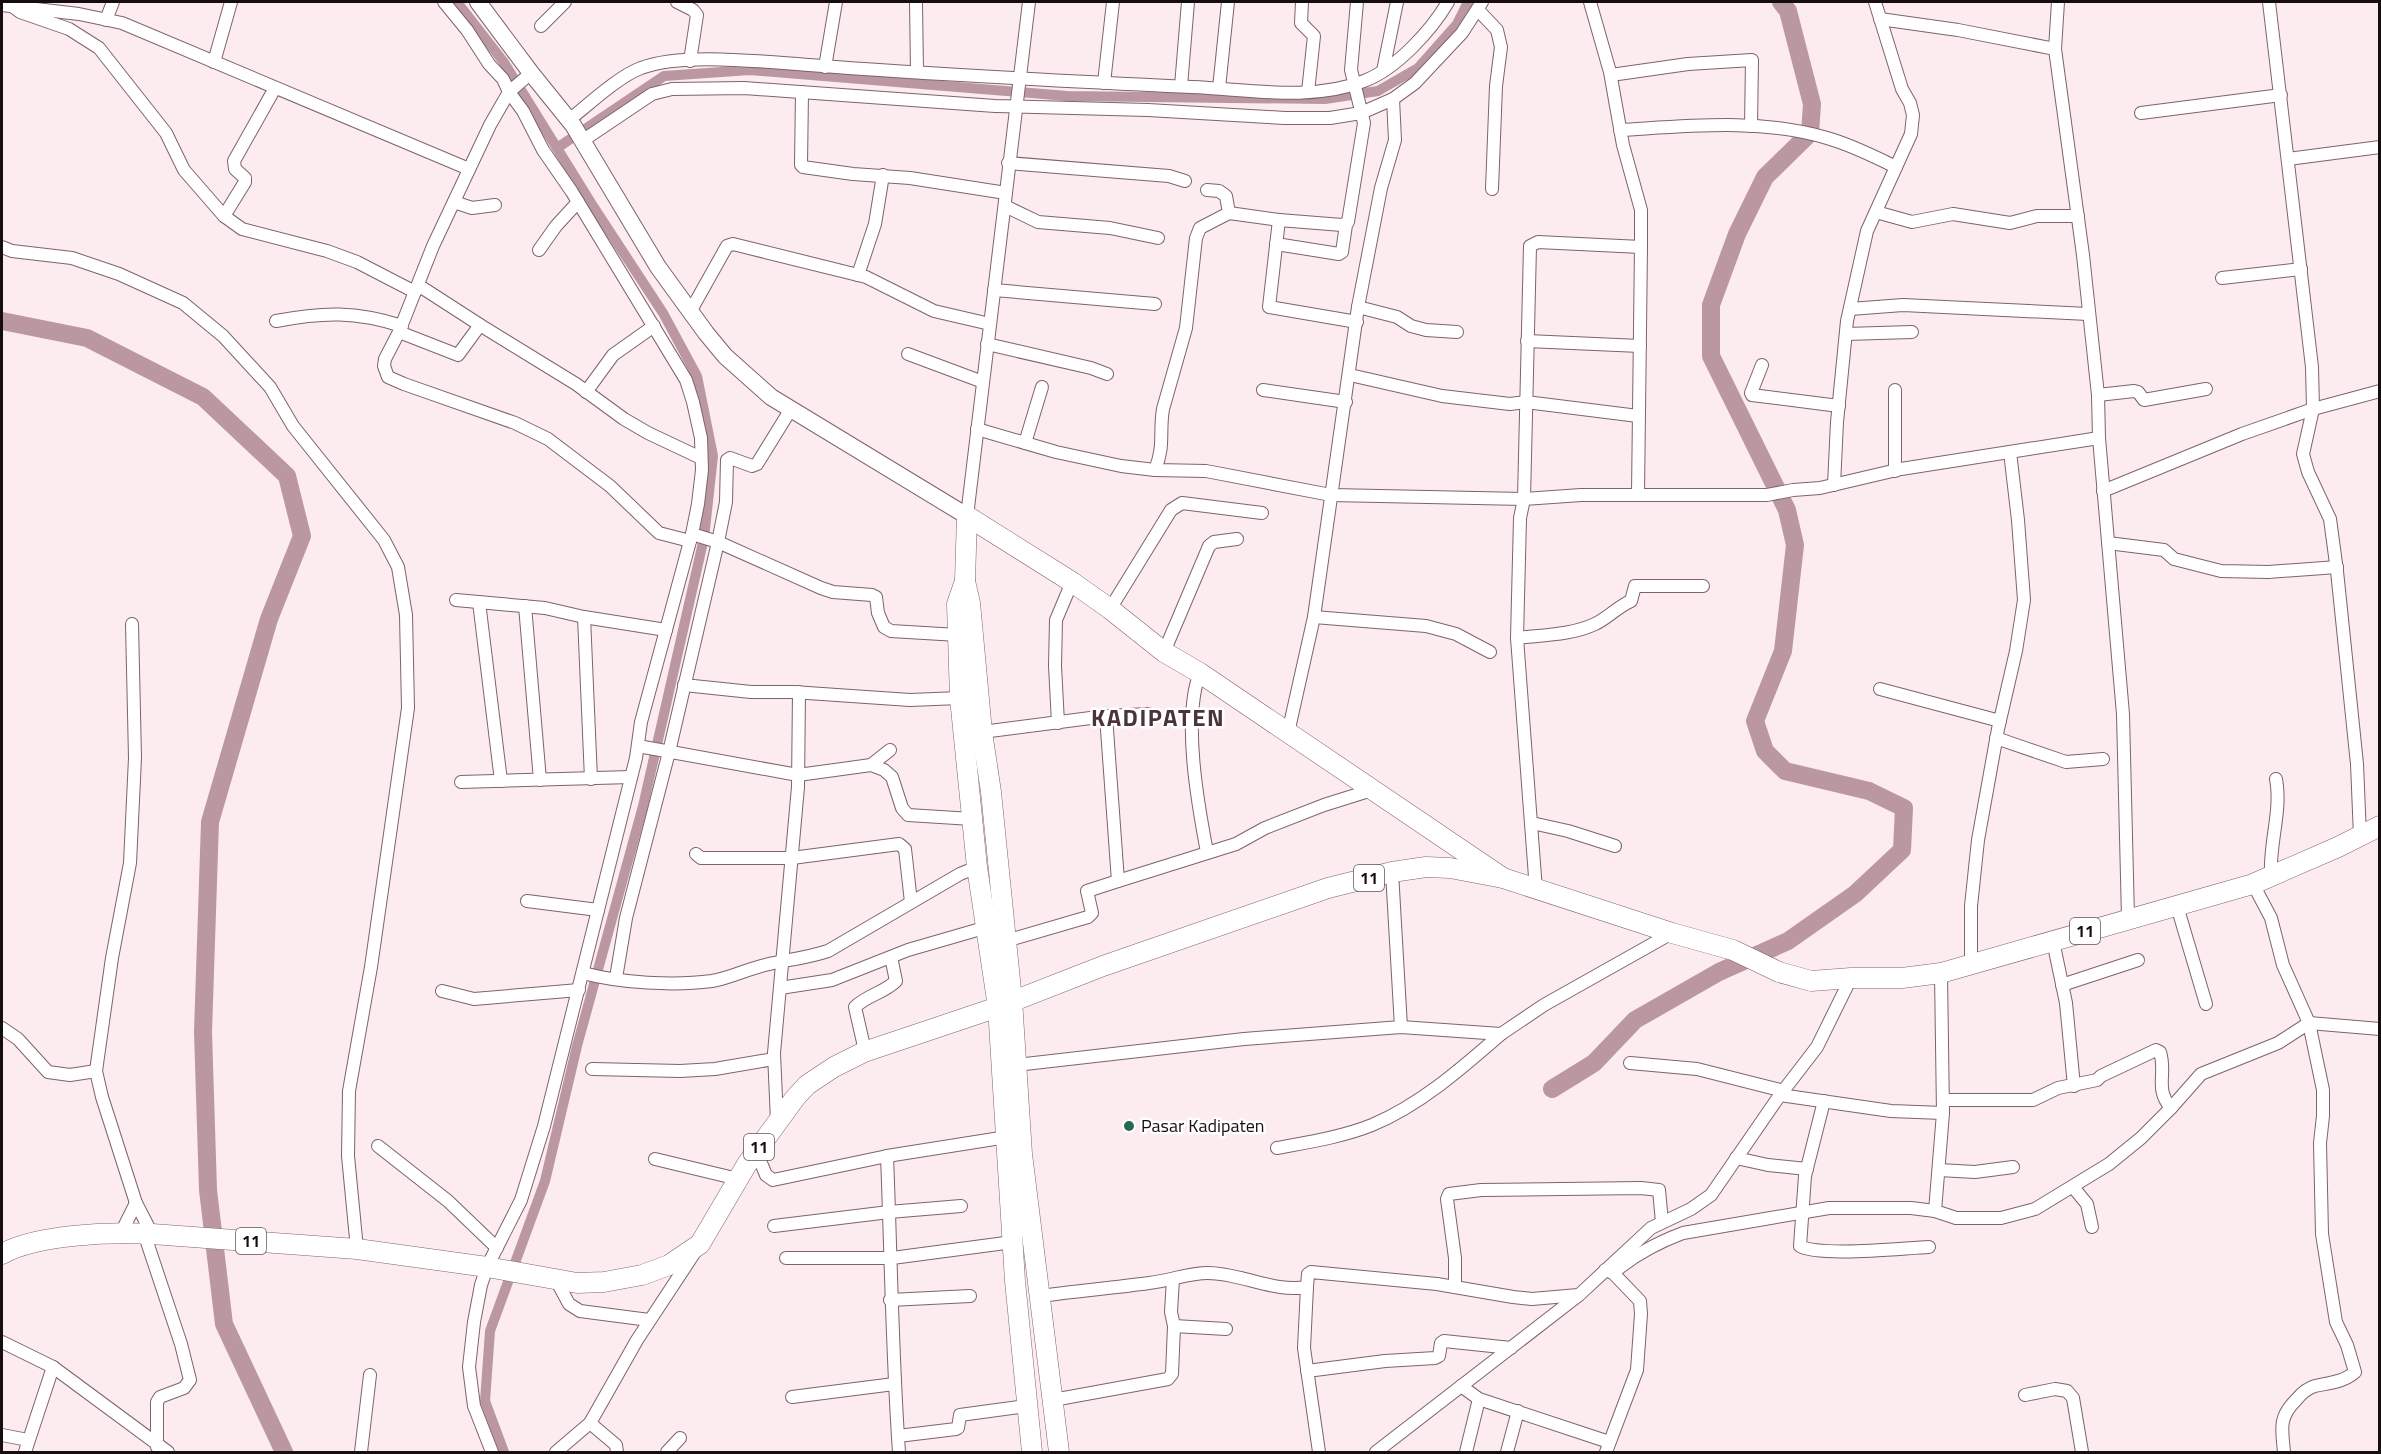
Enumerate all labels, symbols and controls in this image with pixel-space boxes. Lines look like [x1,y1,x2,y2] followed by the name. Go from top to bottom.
[1091,699,1225,735] district label: KADIPATEN
[1354,865,1384,891] road number: 11
[2070,918,2100,944] road number: 11
[1141,1112,1264,1139] place label: Pasar Kadipaten
[1122,1119,1136,1133] marker: Pasar Kadipaten
[744,1134,774,1160] road number: 11
[236,1228,266,1254] road number: 11

